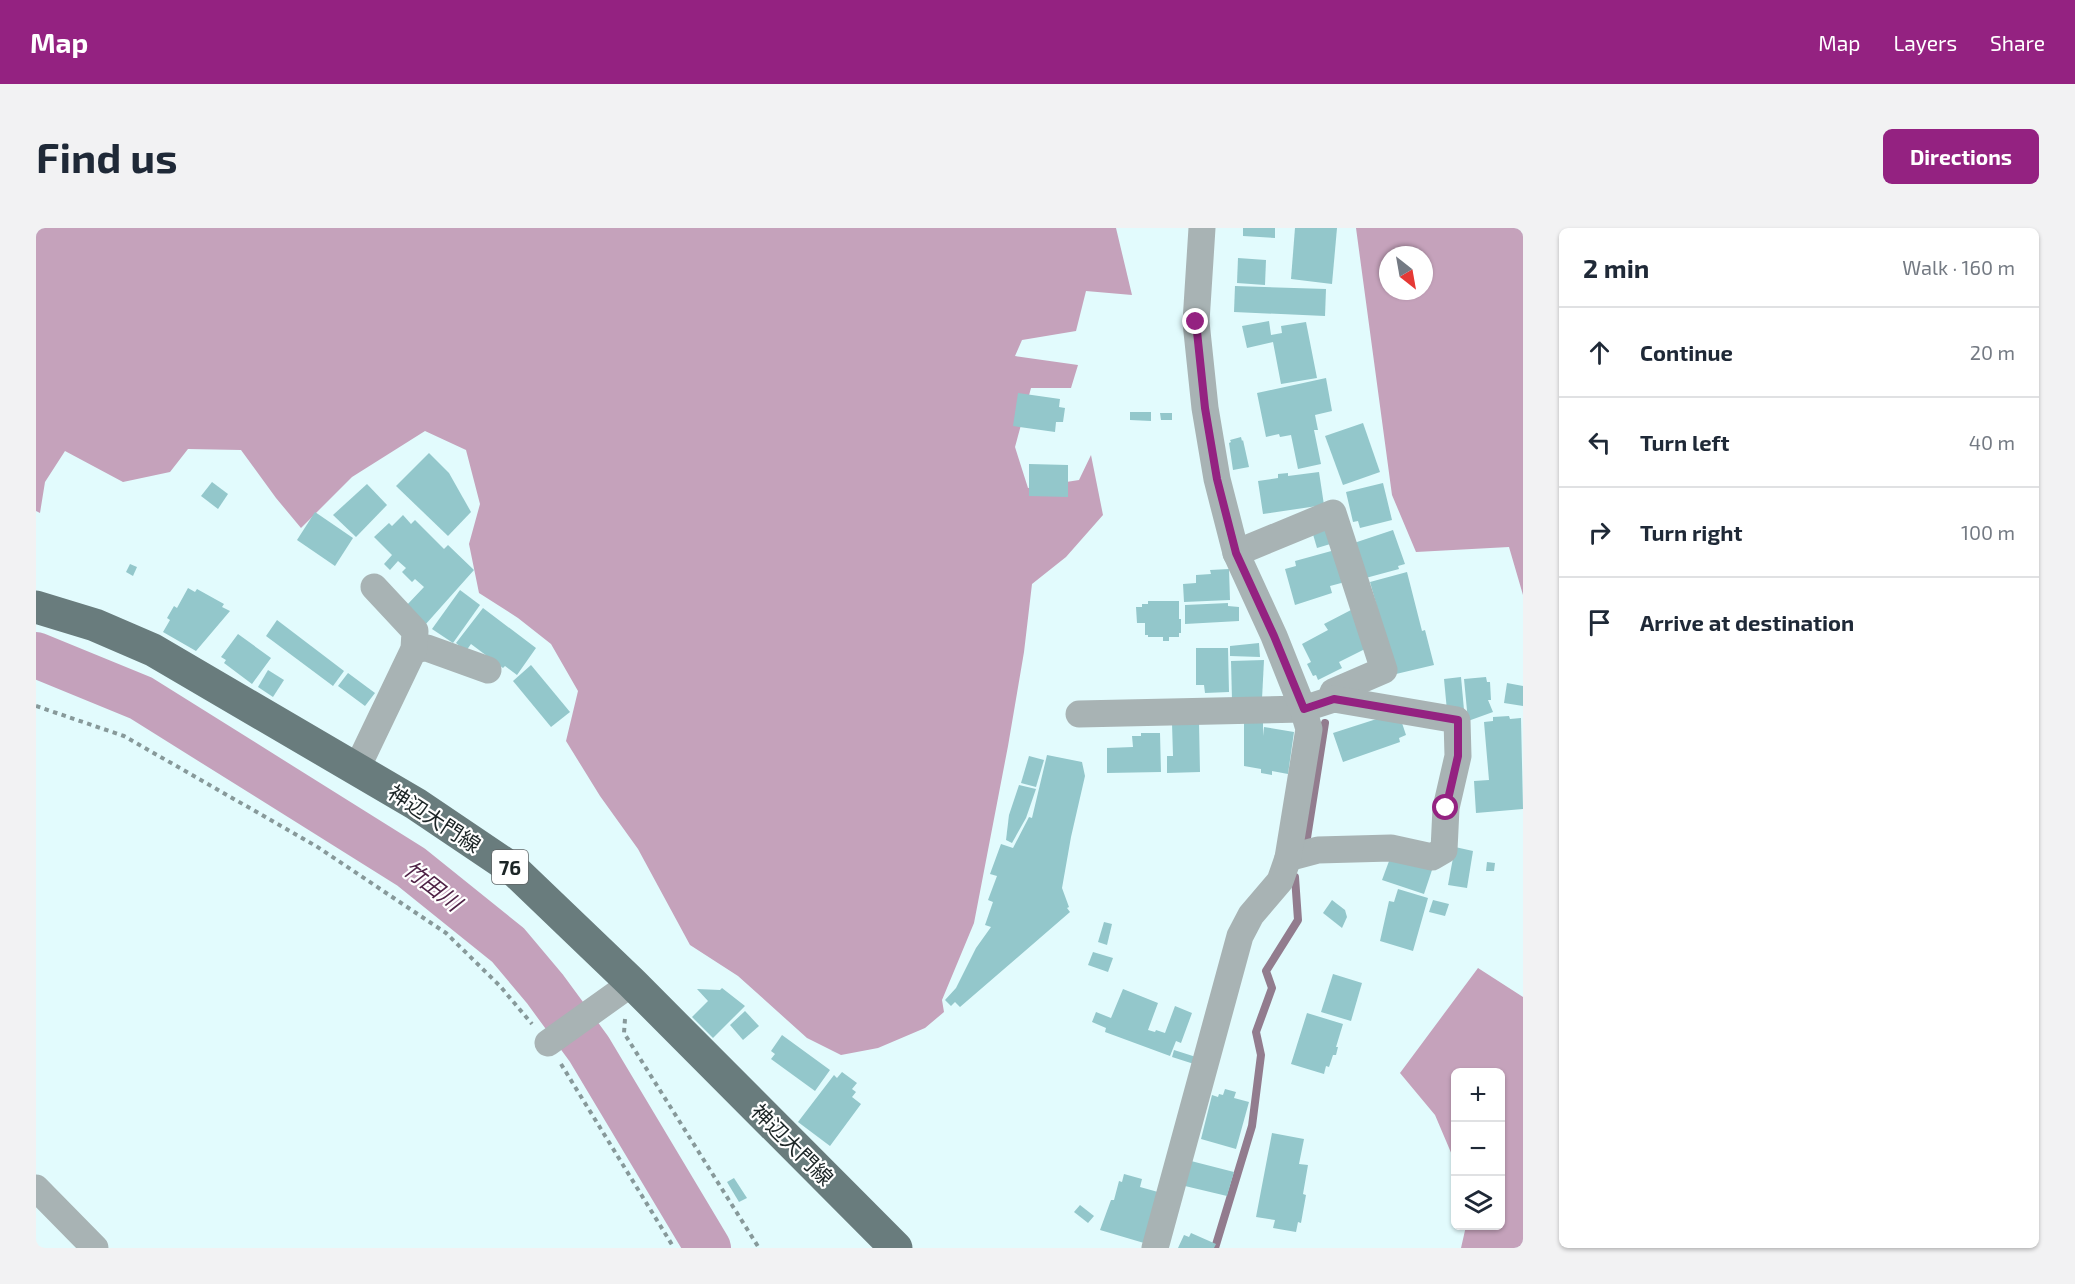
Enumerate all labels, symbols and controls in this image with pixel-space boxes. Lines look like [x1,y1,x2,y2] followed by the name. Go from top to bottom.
[30,25,88,59] text: Map
[1818,30,1860,55] text: Map
[1893,30,1957,55] text: Layers
[1990,30,2045,55] text: Share
[1883,129,2039,184] button: Directions
[36,131,178,181] text: Find us
[1379,246,1433,300] north arrow
[1583,252,1649,283] text: 2 min
[1902,255,2015,279] text: Walk · 160 m
[1182,308,1208,334] route end
[1583,336,1616,369] icon: ahead
[1640,339,1733,365] text: Continue
[1970,340,2015,364] text: 20 m
[1583,426,1616,459] icon: left
[1640,429,1729,455] text: Turn left
[1969,430,2015,454] text: 40 m
[1583,516,1616,549] icon: right
[1640,519,1742,545] text: Turn right
[1961,520,2015,544] text: 100 m
[1583,606,1616,639] icon: arrive
[1640,609,1854,635] text: Arrive at destination
[384,779,486,857] street label: 神辺大門線
[1432,794,1458,820] route start
[492,850,528,884] road number: 76
[399,854,469,917] water label: 竹田川
[1451,1068,1505,1230] map controls
[1451,1068,1505,1122] button: +
[747,1098,839,1190] street label: 神辺大門線
[1451,1122,1505,1176] button: −
[1451,1176,1505,1230] button: layers

